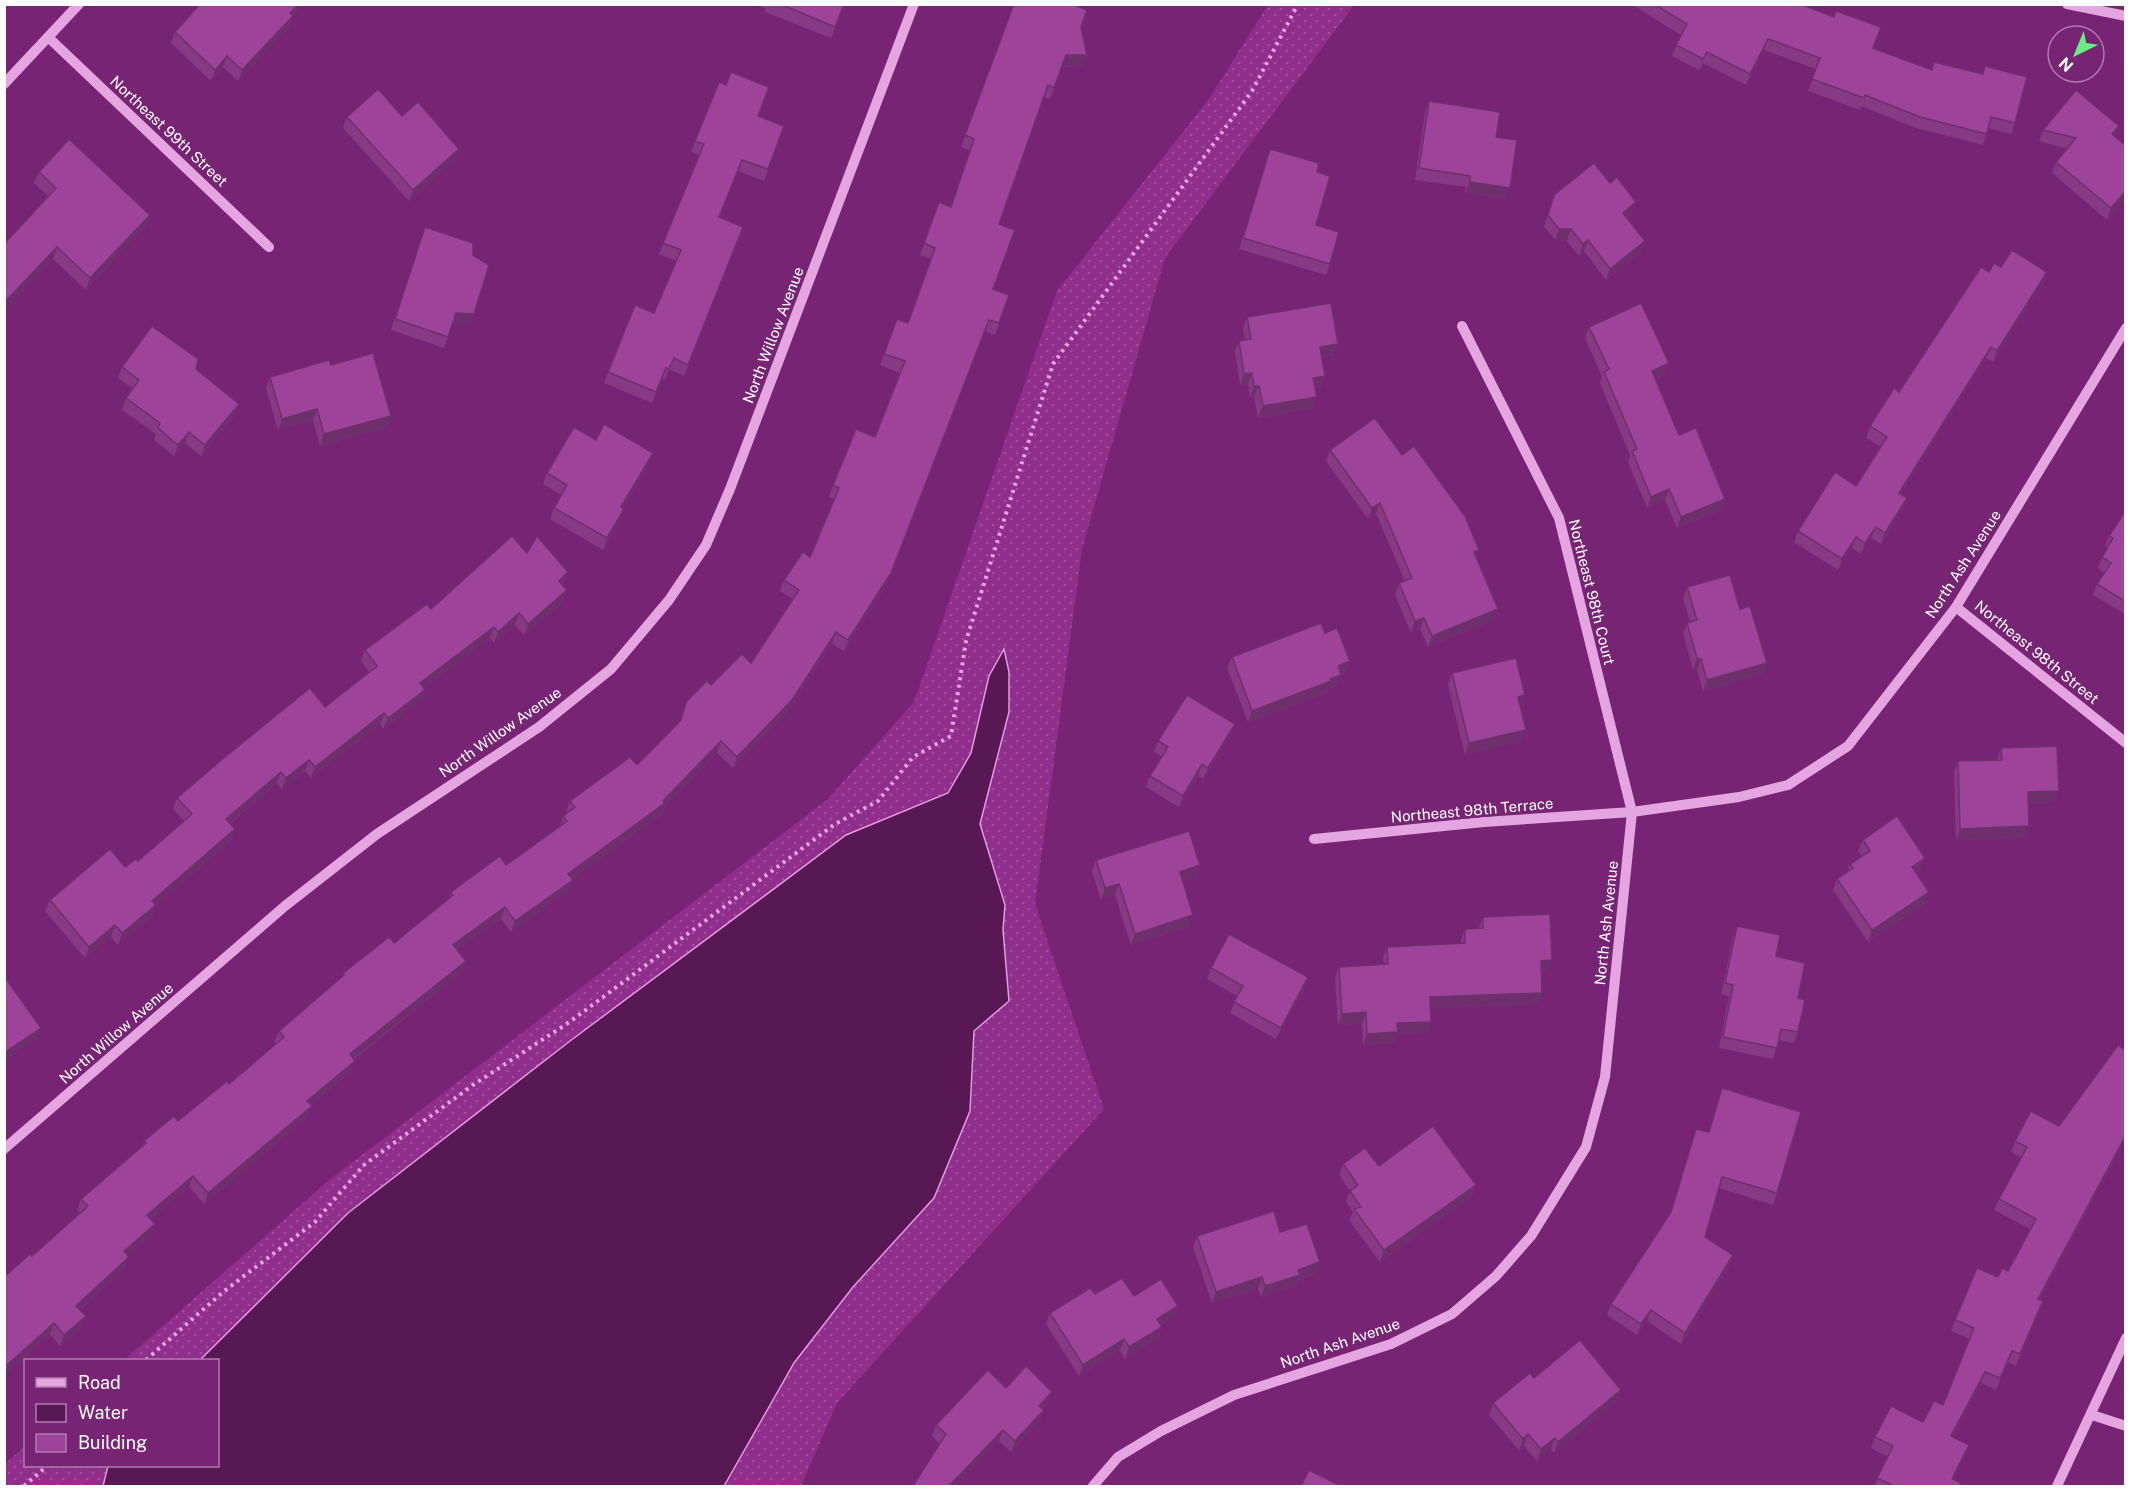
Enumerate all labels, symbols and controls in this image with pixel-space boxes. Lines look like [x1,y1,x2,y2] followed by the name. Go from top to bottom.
[2046,24,2106,84] north arrow
[2055,53,2077,76] text: N
[107,72,231,190] street label: Northeast 99th Street
[739,264,807,406] street label: North Willow Avenue
[1922,507,2004,621] street label: North Ash Avenue
[1566,517,1618,667] street label: Northeast 98th Court
[1972,597,2102,707] street label: Northeast 98th Street
[436,683,564,781] street label: North Willow Avenue
[1390,794,1554,826] street label: Northeast 98th Terrace
[1591,860,1621,986] street label: North Ash Avenue
[56,979,176,1087] street label: North Willow Avenue
[1278,1315,1402,1371] street label: North Ash Avenue
[24,1359,219,1467] legend
[78,1372,121,1393] text: Road
[78,1402,128,1423] text: Water
[78,1432,147,1453] text: Building

